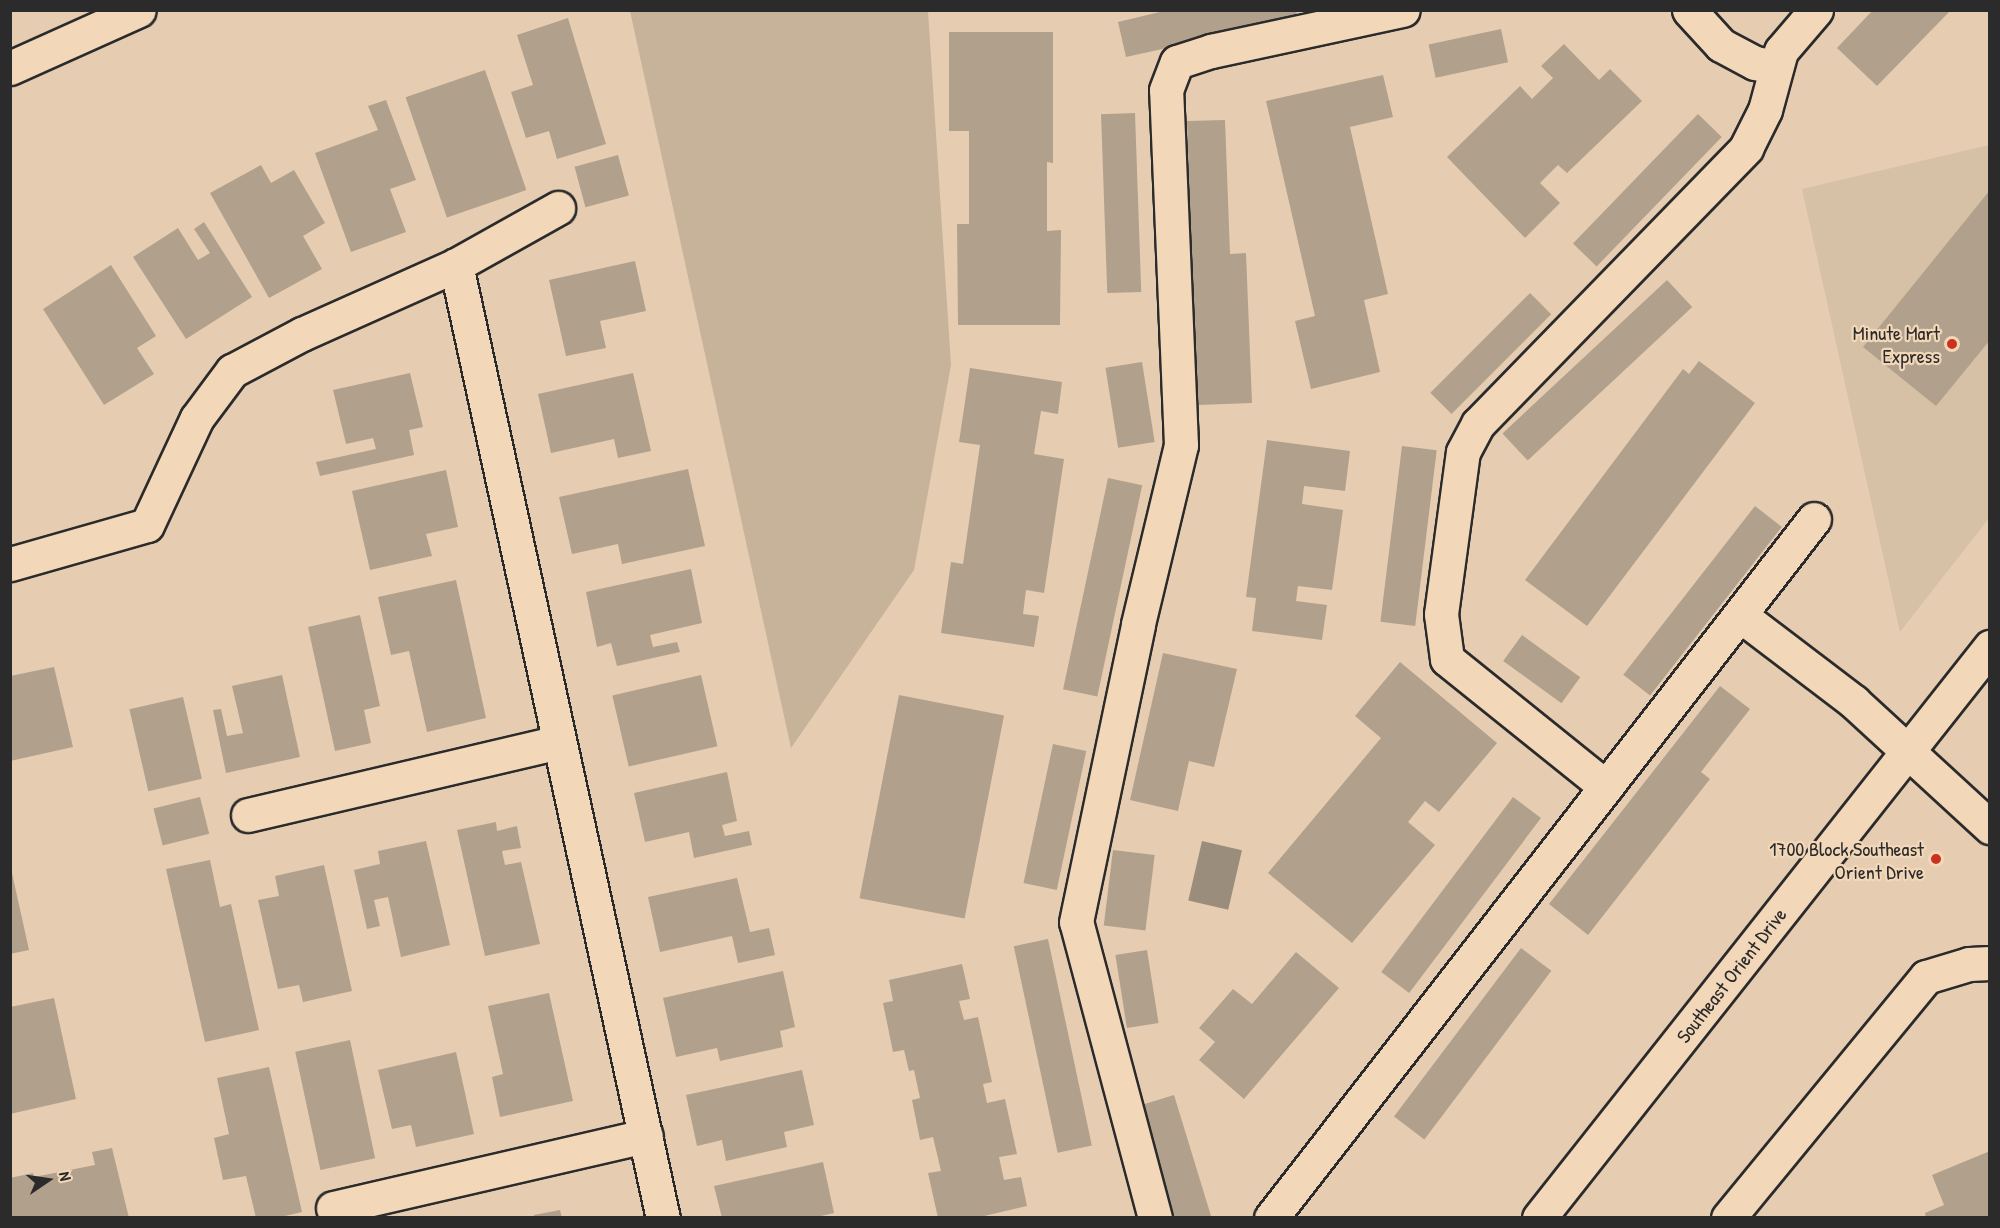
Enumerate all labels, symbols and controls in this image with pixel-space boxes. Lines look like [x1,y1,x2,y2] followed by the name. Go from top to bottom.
[1853,320,1940,367] place label: Minute Mart Express
[1945,337,1959,351] marker: Minute Mart Express
[1769,836,1924,883] place label: 1700 Block Southeast Orient Drive
[1929,852,1943,866] marker: 1700 Block Southeast Orient Drive
[1671,903,1791,1047] street label: Southeast Orient Drive
[18,1150,78,1210] north arrow
[54,1169,77,1183] text: N

